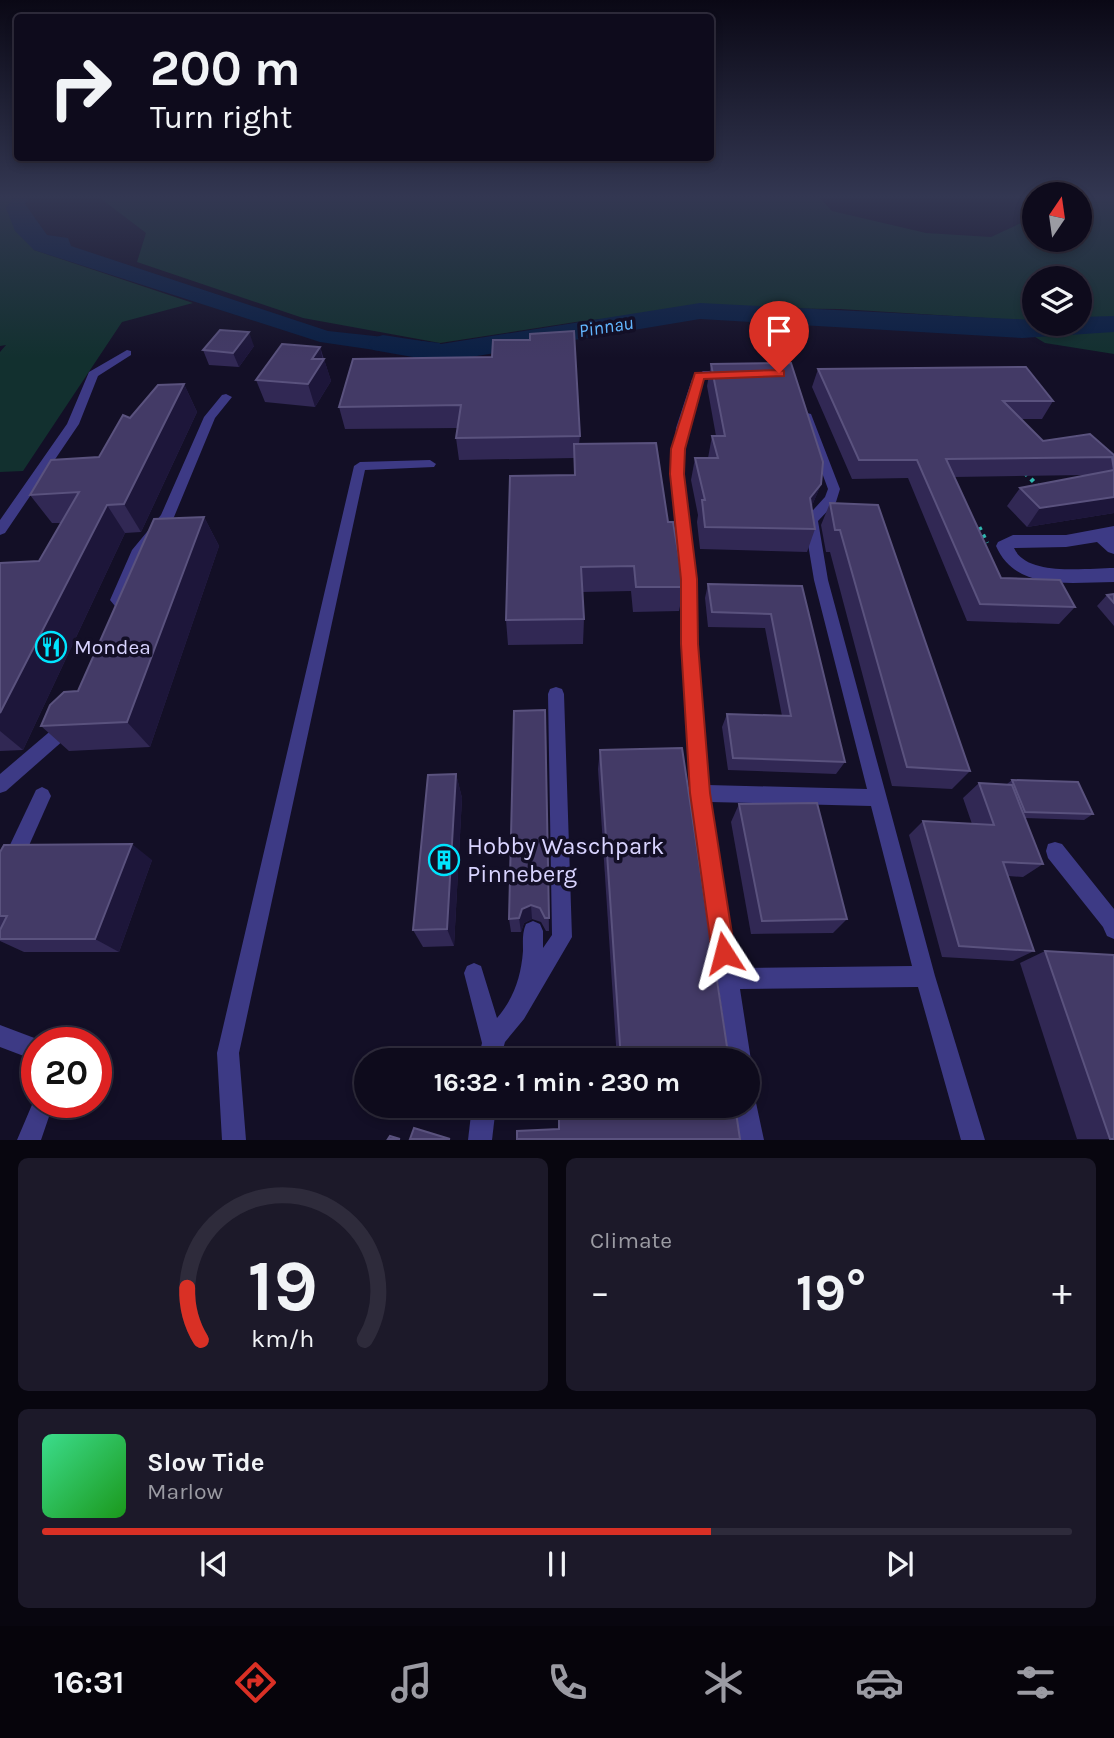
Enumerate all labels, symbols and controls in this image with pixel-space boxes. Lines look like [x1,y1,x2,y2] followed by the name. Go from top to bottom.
[150,40,301,97] text: 200 m
[35,42,126,133] icon: right
[150,99,292,136] text: Turn right
[1022,182,1092,252] north arrow
[1022,182,1092,336] map controls
[1022,266,1092,336] button: layers
[749,301,809,373] pin
[577,312,635,342] water label: Pinnau
[760,312,798,350] icon: arrive
[34,630,68,664] restaurant icon: Mondea
[74,635,151,659] place label: Mondea
[467,832,664,888] place label: Hobby Waschpark Pinneberg
[427,843,461,877] building icon: Hobby Waschpark Pinneberg
[687,916,761,990] position arrow
[21,1027,112,1118] speed limit sign: 20
[434,1067,680,1098] text: 16:32 · 1 min · 230 m
[590,1227,672,1254] text: Climate
[248,1244,318,1329] text: 19
[796,1262,866,1323] text: 19°
[590,1270,610,1315] text: −
[1052,1270,1072,1315] text: +
[251,1324,315,1353] text: km/h
[147,1447,265,1478] text: Slow Tide
[147,1478,223,1505] text: Marlow
[195,1545,233,1583] icon: previous
[538,1545,576,1583] icon: pause
[881,1545,919,1583] icon: next
[231,1658,280,1707] icon: directions
[387,1658,436,1707] icon: music
[543,1658,592,1707] icon: phone
[699,1658,748,1707] icon: climate
[855,1658,904,1707] icon: car
[1011,1658,1060,1707] icon: filters
[54,1664,124,1701] text: 16:31

